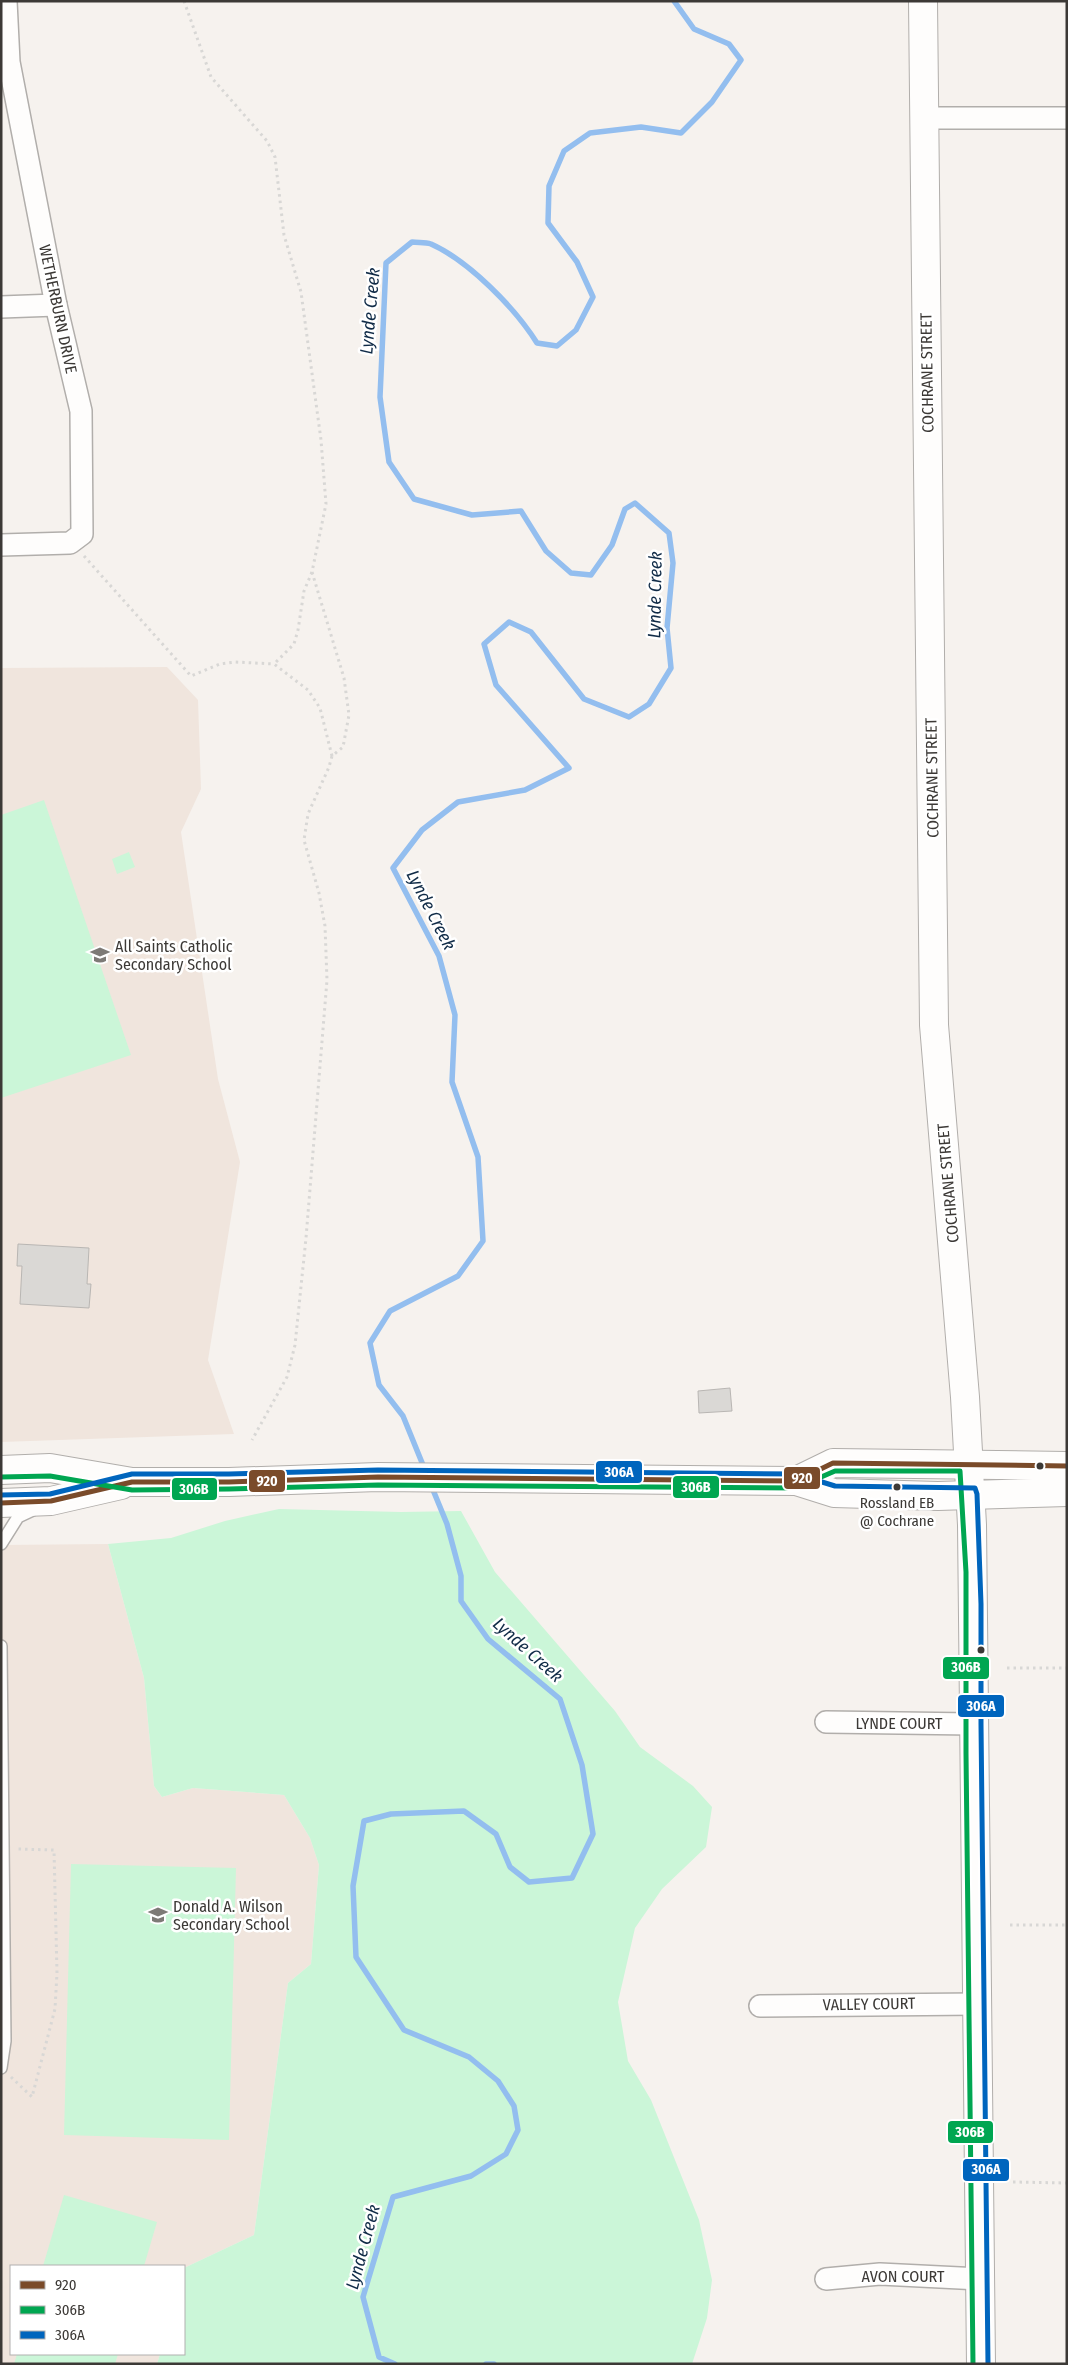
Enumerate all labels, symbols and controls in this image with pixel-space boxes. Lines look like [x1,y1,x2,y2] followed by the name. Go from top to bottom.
[35,243,81,375] street label: WETHERBURN DRIVE
[355,267,385,355] water label: Lynde Creek
[916,312,938,433] street label: COCHRANE STREET
[643,551,667,639] water label: Lynde Creek
[921,717,943,838] street label: COCHRANE STREET
[401,866,461,954] water label: Lynde Creek
[115,937,233,974] place label: All Saints Catholic Secondary School
[89,944,111,966] school or university icon: All Saints Catholic Secondary School
[933,1122,963,1244] street label: COCHRANE STREET
[595,1460,643,1484] line badge: 306A
[1035,1461,1045,1471] unlabelled marker
[603,1464,634,1481] text: 306A
[783,1466,821,1490] line badge: 920
[248,1469,286,1493] line badge: 920
[791,1470,813,1487] text: 920
[256,1473,278,1490] text: 920
[672,1475,720,1499] line badge: 306B
[171,1477,218,1501] line badge: 306B
[680,1479,711,1496] text: 306B
[178,1481,209,1498] text: 306B
[892,1482,902,1492] marker: Rossland EB @ Cochrane
[860,1494,934,1530] place label: Rossland EB @ Cochrane
[488,1613,568,1687] water label: Lynde Creek
[976,1645,986,1655] unlabelled marker
[942,1656,990,1680] line badge: 306B
[950,1659,981,1676] text: 306B
[957,1694,1005,1718] line badge: 306A
[965,1698,996,1715] text: 306A
[856,1714,943,1733] street label: LYNDE COURT
[173,1897,289,1934] place label: Donald A. Wilson Secondary School
[147,1904,169,1926] school or university icon: Donald A. Wilson Secondary School
[822,1994,916,2014] street label: VALLEY COURT
[947,2120,994,2144] line badge: 306B
[954,2124,985,2141] text: 306B
[962,2158,1010,2182] line badge: 306A
[970,2161,1001,2178] text: 306A
[341,2202,385,2292] water label: Lynde Creek
[10,2265,185,2355] legend
[862,2267,945,2286] street label: AVON COURT
[55,2276,76,2294] text: 920
[55,2301,85,2319] text: 306B
[55,2326,85,2344] text: 306A

